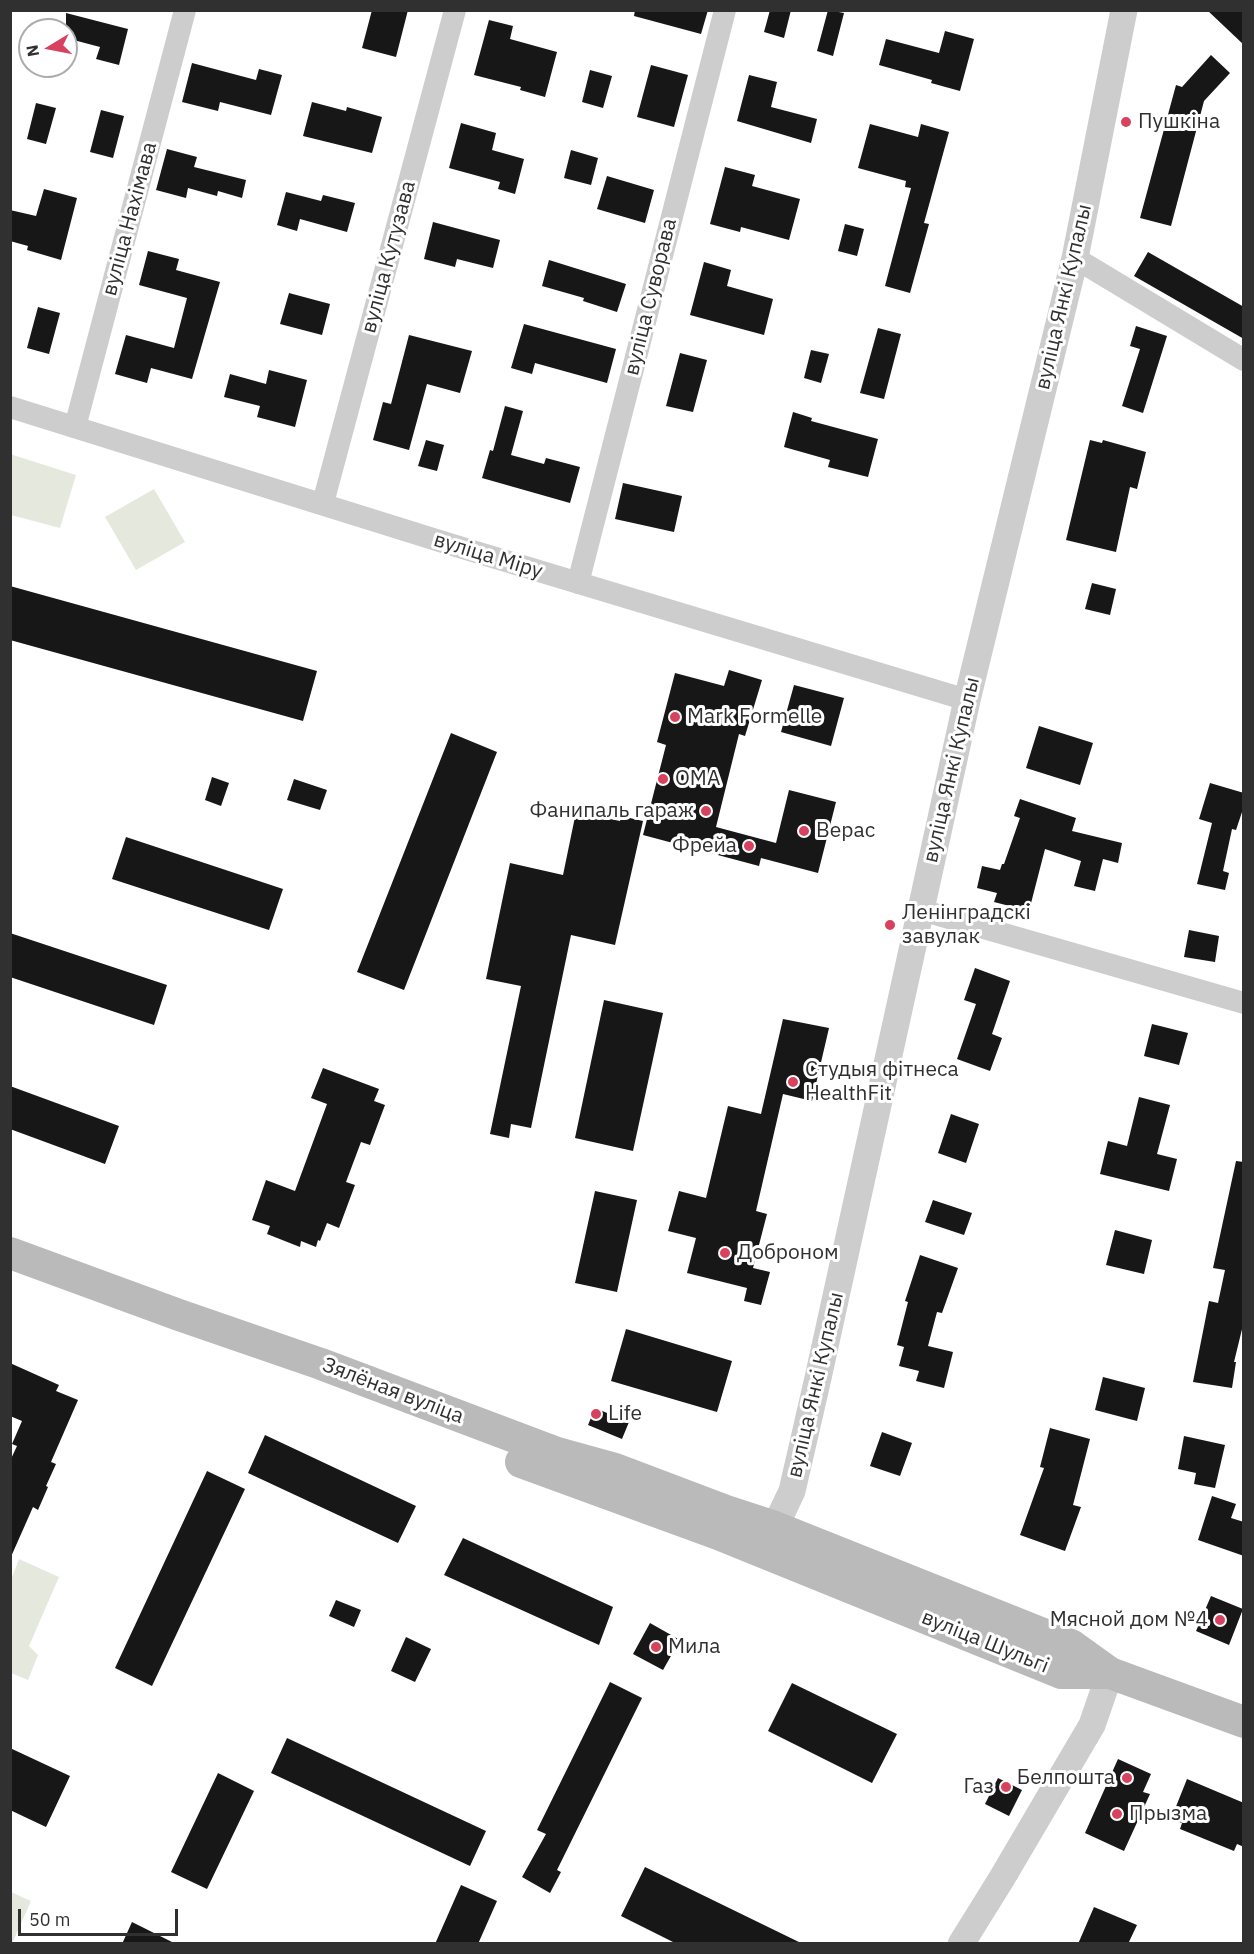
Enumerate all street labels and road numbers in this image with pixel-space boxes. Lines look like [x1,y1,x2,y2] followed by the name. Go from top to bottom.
[97,139,163,299] street label: вуліца Нахімава
[357,178,421,336] street label: вуліца Кутузава
[1030,202,1098,392] street label: вуліца Янкі Купалы
[619,216,683,378] street label: вуліца Суворава
[431,528,545,584] street label: вуліца Міру
[918,675,986,865] street label: вуліца Янкі Купалы
[782,1290,850,1480] street label: вуліца Янкі Купалы
[319,1352,467,1430] street label: Зялёная вуліца
[918,1605,1052,1679] street label: вуліца Шульгі

